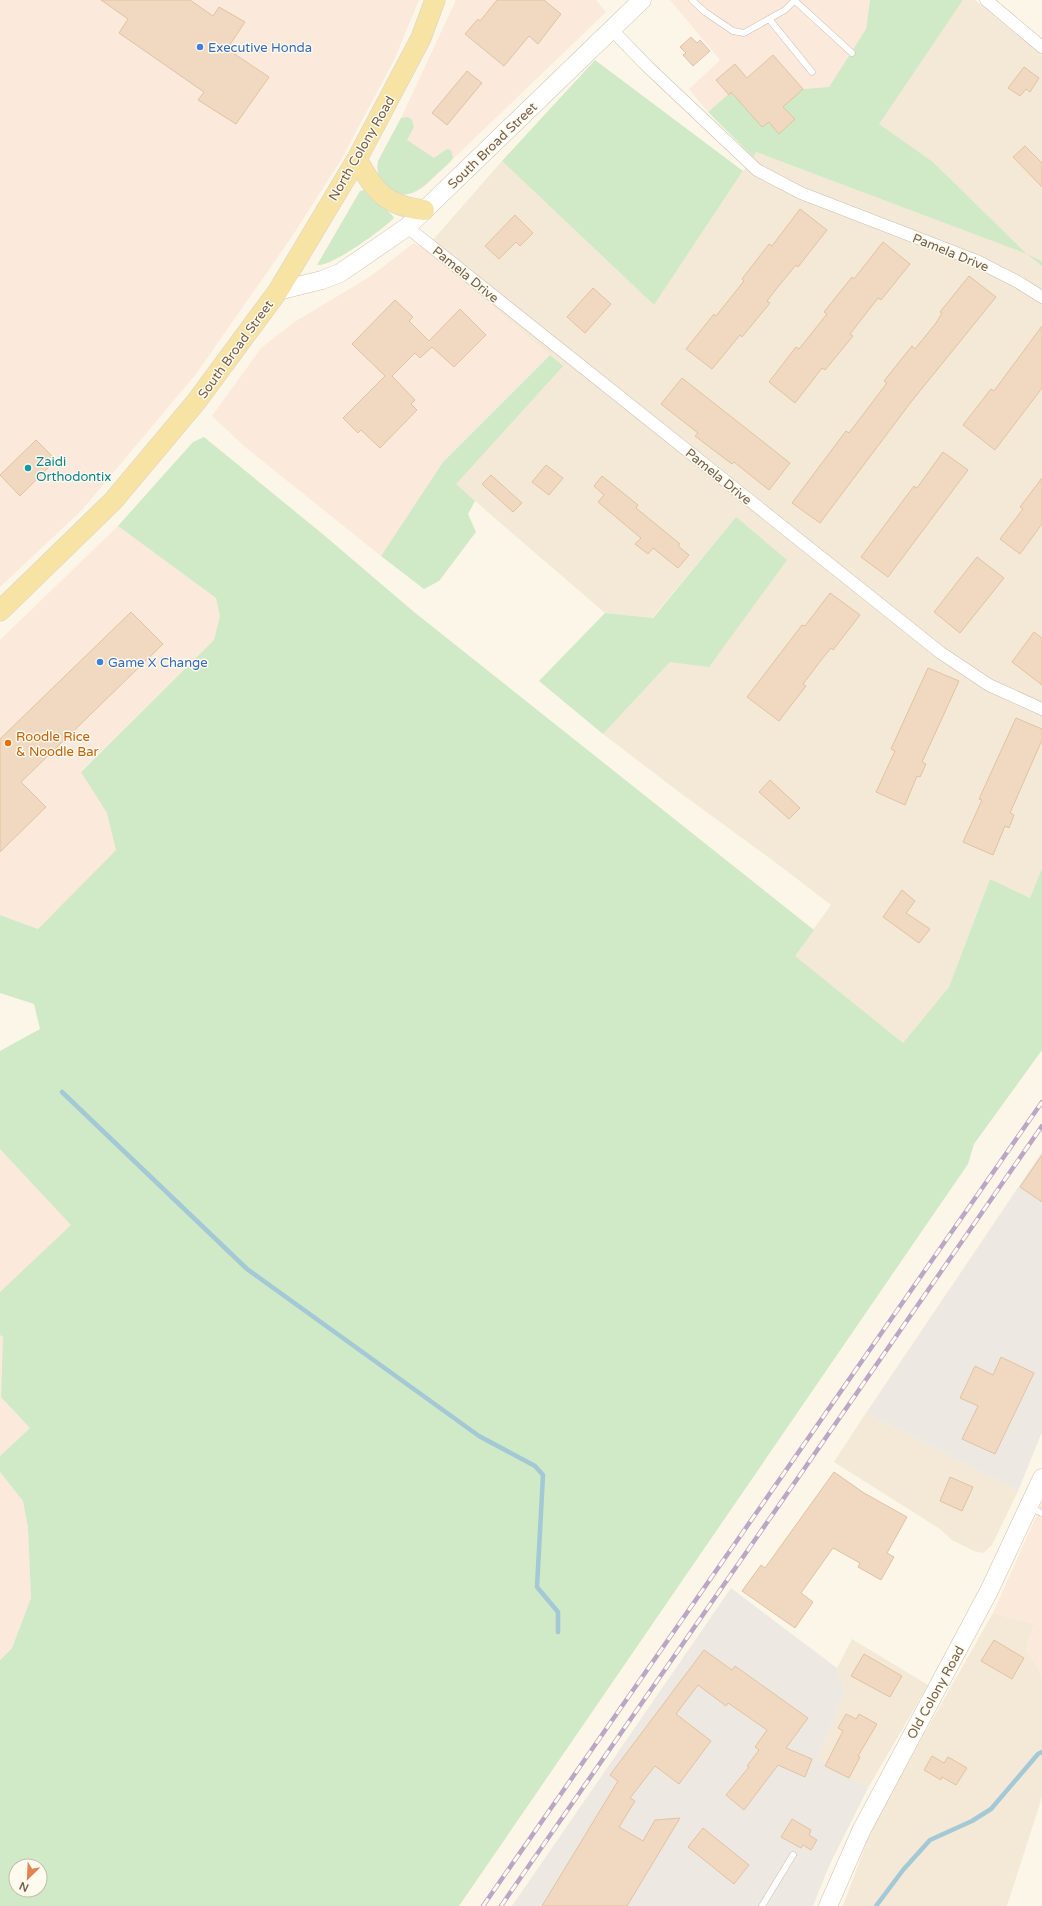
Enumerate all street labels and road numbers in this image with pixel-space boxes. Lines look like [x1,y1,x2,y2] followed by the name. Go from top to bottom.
[325,93,398,204] street label: North Colony Road
[445,99,541,192] street label: South Broad Street
[910,230,991,276] street label: Pamela Drive
[429,243,502,306] street label: Pamela Drive
[195,297,277,402] street label: South Broad Street
[682,445,755,508] street label: Pamela Drive
[904,1643,968,1742] street label: Old Colony Road

